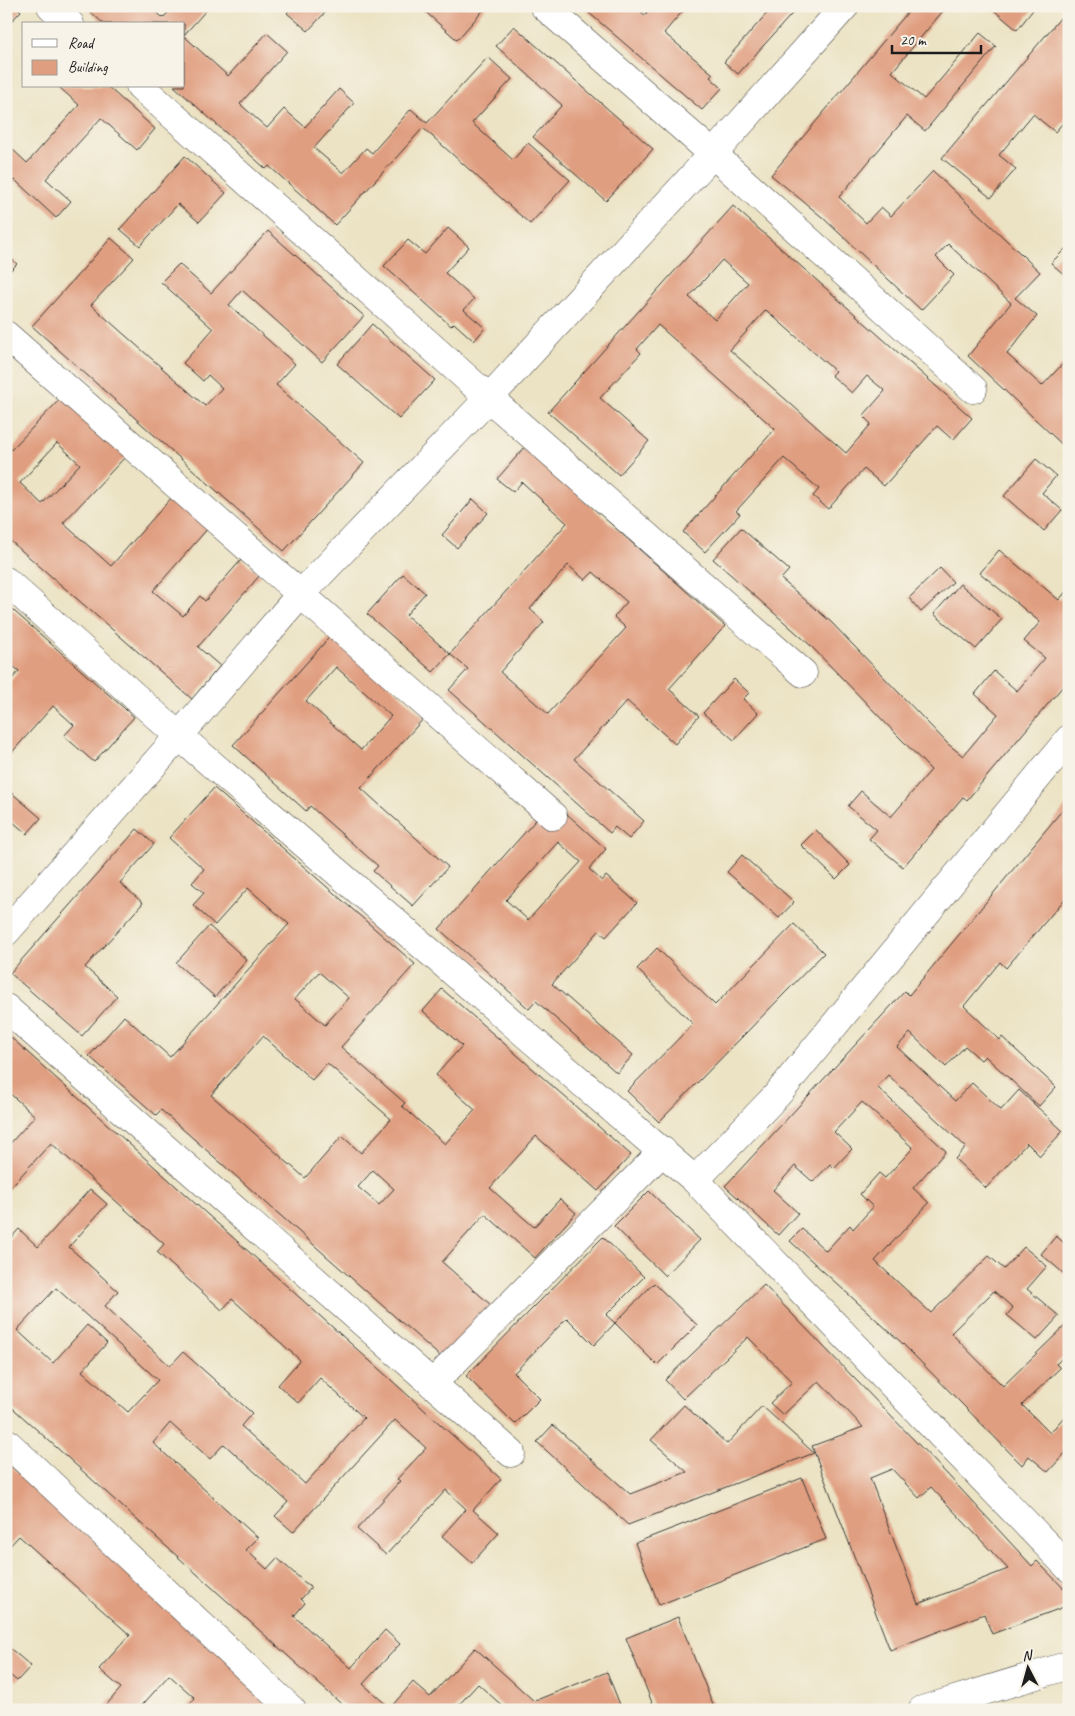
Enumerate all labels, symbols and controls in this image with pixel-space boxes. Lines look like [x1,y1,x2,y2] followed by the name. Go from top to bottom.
[22,22,185,88] legend
[892,22,981,54] scale bar
[900,31,927,50] text: 20 m
[68,34,95,53] text: Road
[68,58,108,77] text: Building
[1002,1644,1052,1694] north arrow
[1021,1646,1034,1664] text: N

